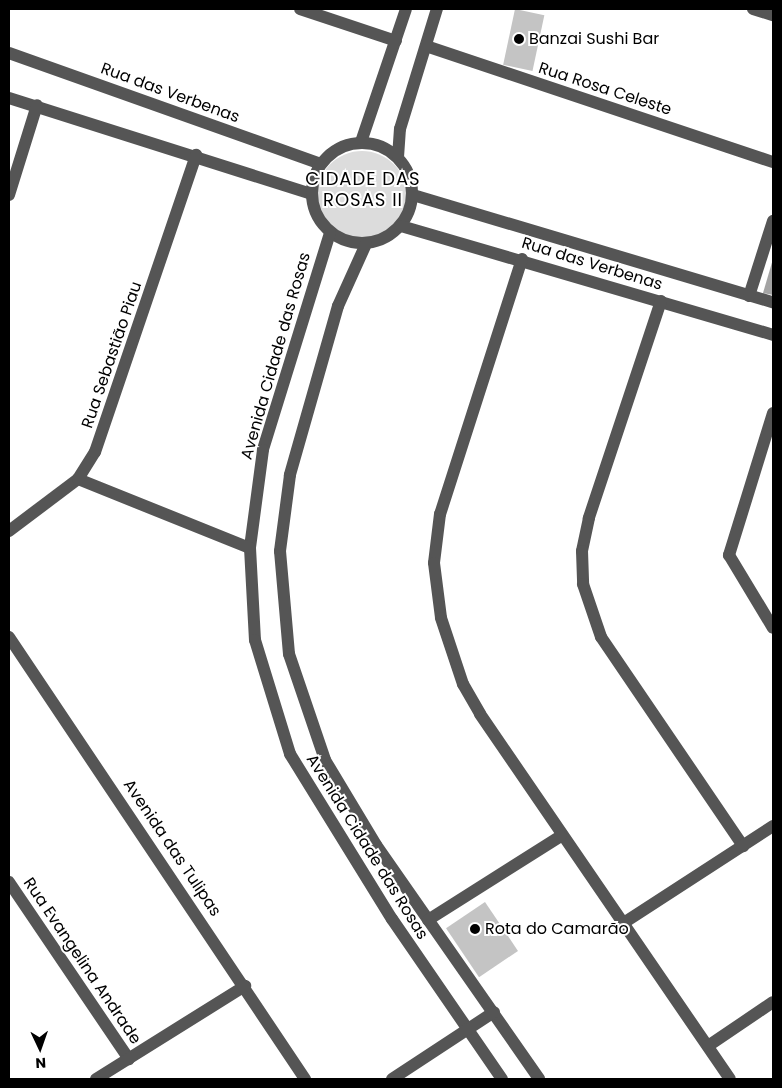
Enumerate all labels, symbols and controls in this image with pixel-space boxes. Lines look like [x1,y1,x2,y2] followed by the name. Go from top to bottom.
[529,29,659,49] place label: Banzai Sushi Bar
[513,33,525,45] marker: Banzai Sushi Bar
[536,58,674,120] street label: Rua Rosa Celeste
[98,59,242,127] street label: Rua das Verbenas
[304,169,422,212] district label: CIDADE DAS ROSAS II
[519,233,665,295] street label: Rua das Verbenas
[237,250,315,462] street label: Avenida Cidade das Rosas
[78,279,146,431] street label: Rua Sebastião Piau
[302,751,432,943] street label: Avenida Cidade das Rosas
[119,776,225,920] street label: Avenida das Tulipas
[19,874,145,1048] street label: Rua Evangelina Andrade
[485,919,629,939] place label: Rota do Camarão
[469,923,481,935] marker: Rota do Camarão
[15,1023,65,1073] north arrow
[35,1053,47,1073] text: N

